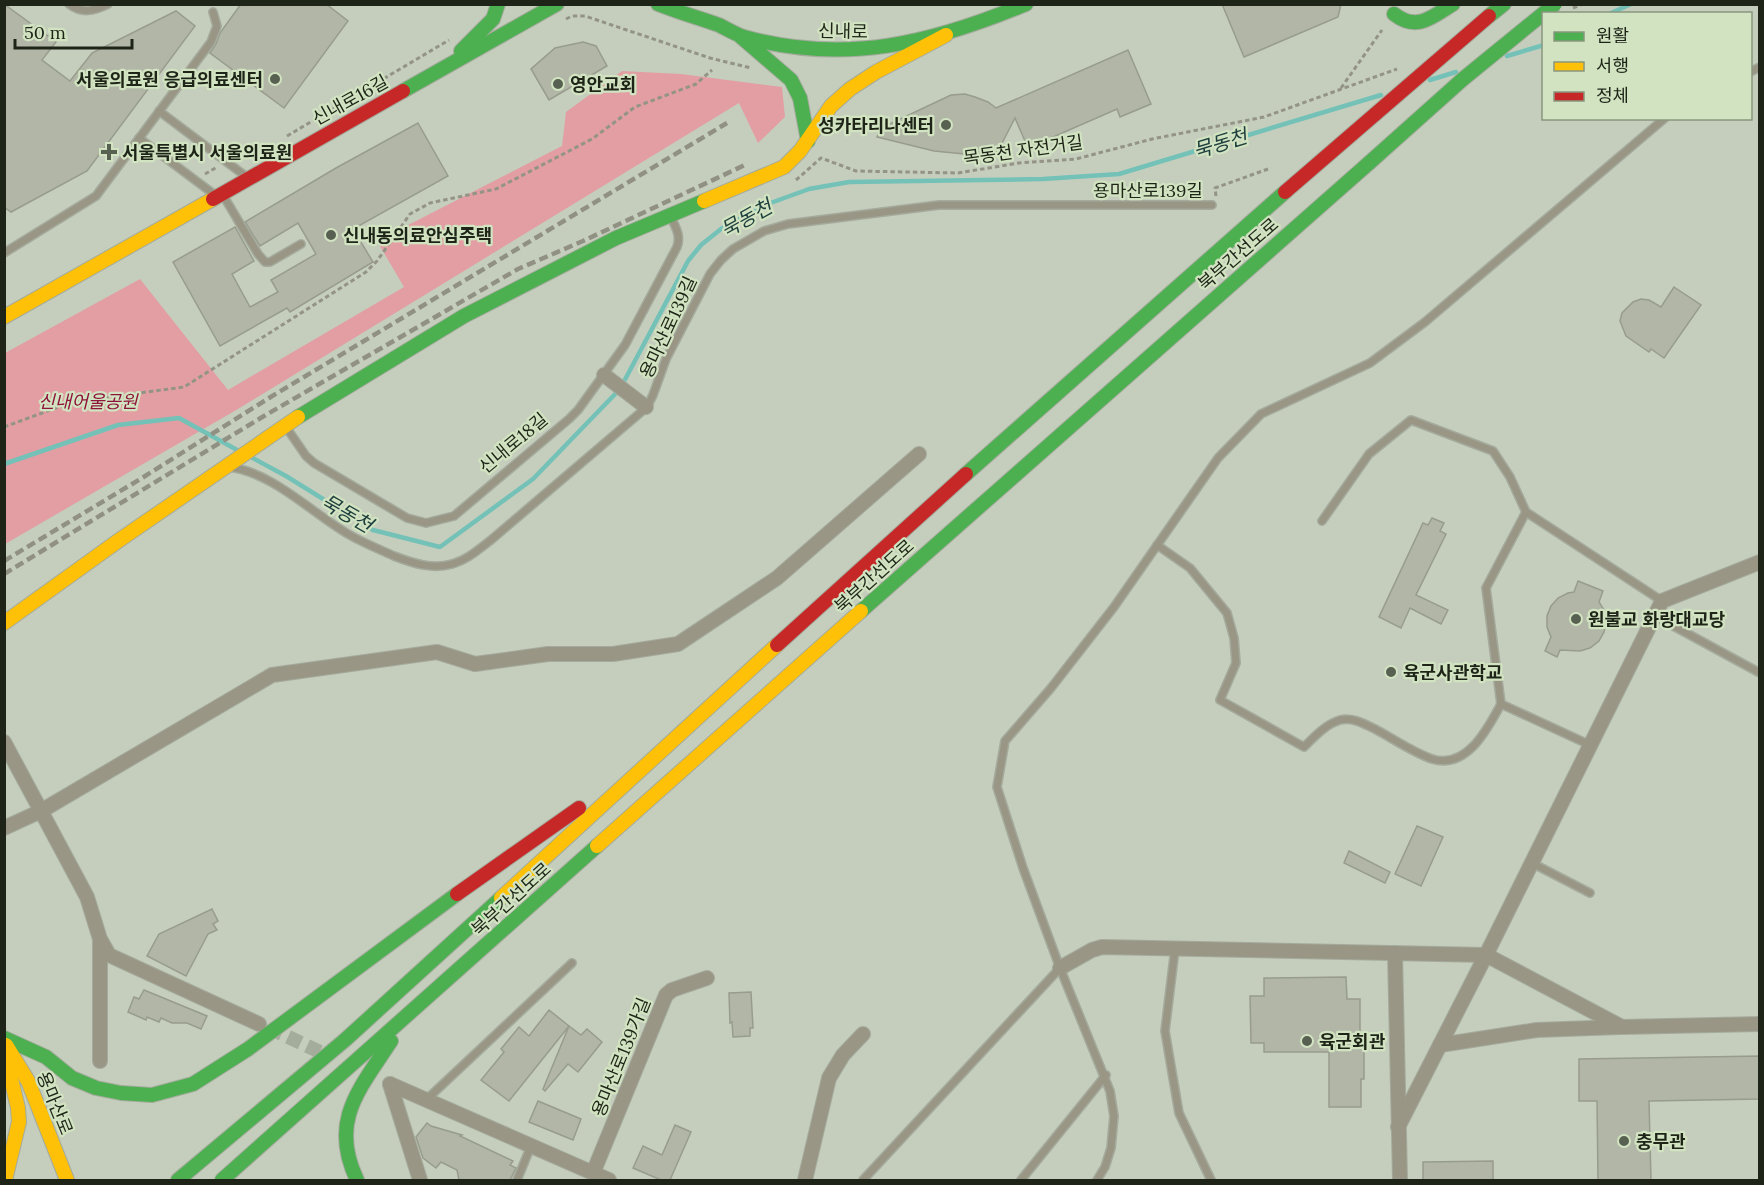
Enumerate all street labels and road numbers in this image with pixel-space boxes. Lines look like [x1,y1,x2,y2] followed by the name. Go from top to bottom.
[818,19,868,43] street label: 신내로
[308,70,392,130] street label: 신내로16길
[962,130,1084,170] street label: 목동천 자전거길
[1093,179,1203,202] street label: 용마산로139길
[1193,213,1283,295] street label: 북부간선도로
[634,272,702,382] street label: 용마산로139길
[474,408,552,478] street label: 신내로18길
[829,534,919,618] street label: 북부간선도로
[466,857,556,941] street label: 북부간선도로
[587,994,655,1120] street label: 용마산로139가길
[32,1068,78,1138] street label: 용마산로

